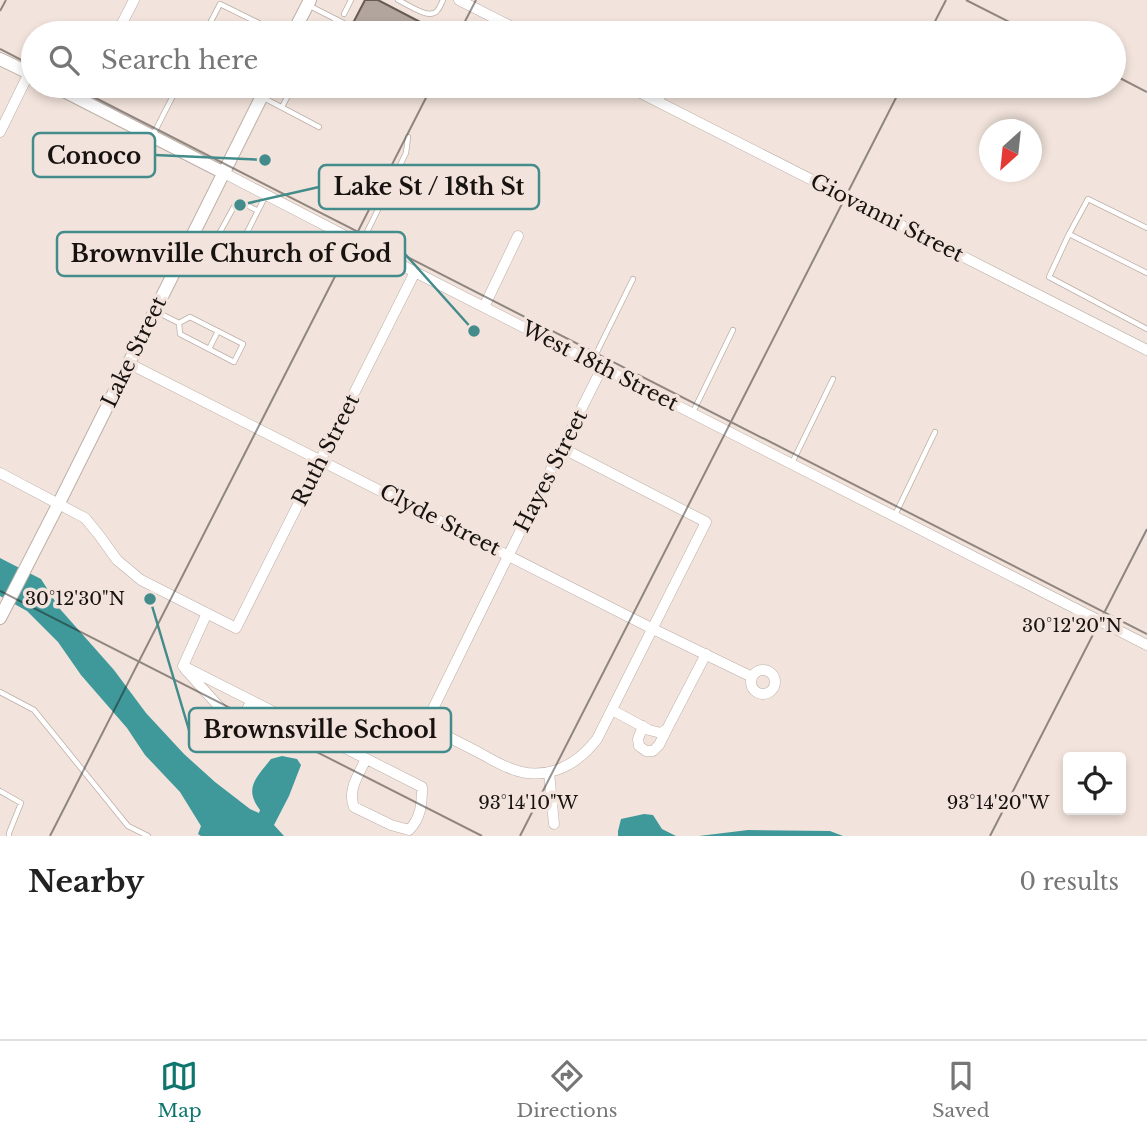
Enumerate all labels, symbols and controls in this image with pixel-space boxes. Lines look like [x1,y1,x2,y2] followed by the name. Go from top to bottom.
[21,21,1126,98] search box
[45,41,83,79] icon: search
[101,44,258,76] text: Search here
[979,119,1042,182] north arrow
[33,133,155,177] callout: Conoco
[47,142,141,170] text: Conoco
[319,165,539,209] callout: Lake St / 18th St
[806,168,968,268] street label: Giovanni Street
[334,173,525,201] text: Lake St / 18th St
[57,232,405,276] callout: Brownville Church of God
[71,240,391,268] text: Brownville Church of God
[96,292,172,412] street label: Lake Street
[516,315,683,417] street label: West 18th Street
[287,390,365,510] street label: Ruth Street
[509,405,593,537] street label: Hayes Street
[375,478,505,562] street label: Clyde Street
[25,588,125,610] text: 30°12'30"N
[1022,615,1122,637] text: 30°12'20"N
[189,708,451,752] callout: Brownsville School
[203,716,437,744] text: Brownsville School
[1063,752,1126,815] map controls
[1063,752,1126,815] button: locate
[478,792,579,814] text: 93°14'10"W
[947,792,1050,814] text: 93°14'20"W
[28,863,144,900] text: Nearby
[1020,868,1119,896] text: 0 results
[157,1057,202,1122] tab: Map
[516,1057,617,1122] tab: Directions
[932,1057,990,1122] tab: Saved

